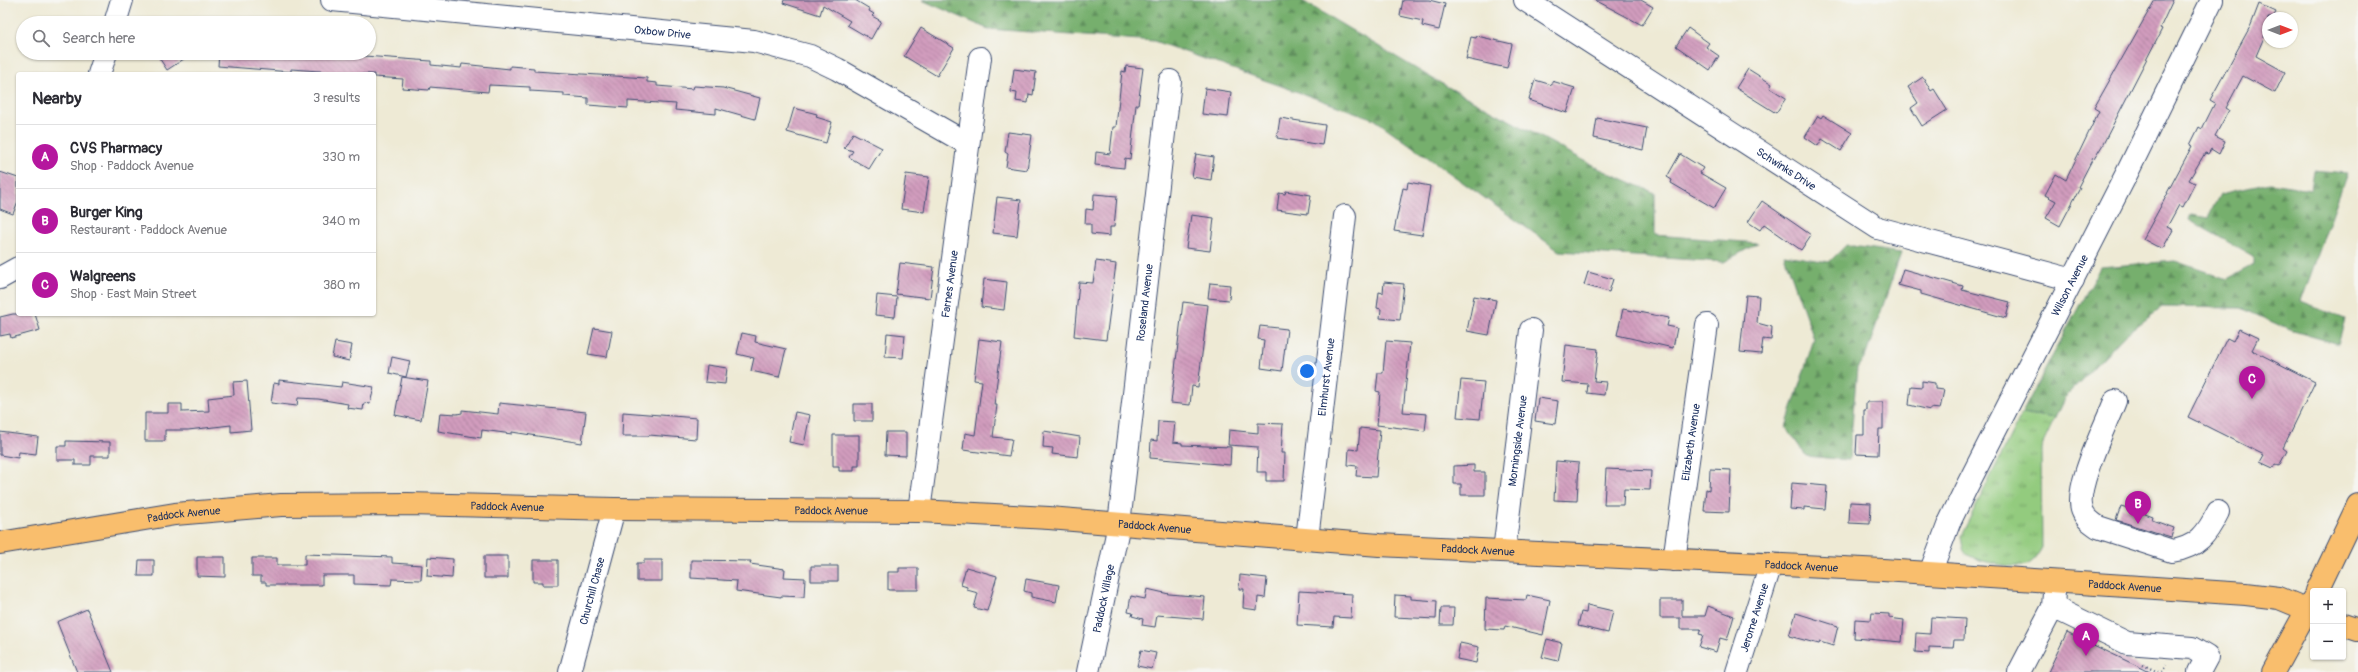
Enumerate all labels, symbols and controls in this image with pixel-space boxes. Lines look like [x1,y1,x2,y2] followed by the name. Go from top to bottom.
[2262,12,2298,48] north arrow
[16,16,376,60] search box
[633,23,692,41] street label: Oxbow Drive
[30,27,52,49] icon: search
[62,29,135,48] text: Search here
[32,88,81,109] text: Nearby
[313,90,360,106] text: 3 results
[70,139,162,158] text: CVS Pharmacy
[1754,145,1819,193] street label: Schwinks Drive
[41,149,49,165] text: A
[322,149,360,165] text: 330 m
[70,158,194,174] text: Shop · Paddock Avenue
[70,203,143,222] text: Burger King
[41,213,49,229] text: B
[322,213,360,229] text: 340 m
[70,222,227,238] text: Restaurant · Paddock Avenue
[939,249,961,319] street label: Farnes Avenue
[2048,252,2091,318] street label: Wilson Avenue
[1134,263,1155,342] street label: Roseland Avenue
[70,267,135,286] text: Walgreens
[41,277,49,293] text: C
[323,277,360,293] text: 380 m
[70,286,196,302] text: Shop · East Main Street
[1315,337,1337,417] street label: Elmhurst Avenue
[1297,361,1317,381] your location
[2239,366,2265,399] pin: C
[1505,394,1530,487] street label: Morningside Avenue
[1679,402,1702,482] street label: Elizabeth Avenue
[2125,491,2151,524] pin: B
[470,499,545,514] street label: Paddock Avenue
[146,504,221,525] street label: Paddock Avenue
[794,504,869,517] street label: Paddock Avenue
[1117,517,1192,536] street label: Paddock Avenue
[1441,542,1515,558] street label: Paddock Avenue
[577,555,607,626] street label: Churchill Chase
[1764,558,1839,574] street label: Paddock Avenue
[1090,563,1117,634] street label: Paddock Village
[2088,577,2162,595] street label: Paddock Avenue
[1737,581,1771,654] street label: Jerome Avenue
[2310,588,2346,660] map controls
[2310,588,2346,624] button: +
[2073,623,2099,656] pin: A
[2310,624,2346,660] button: −

